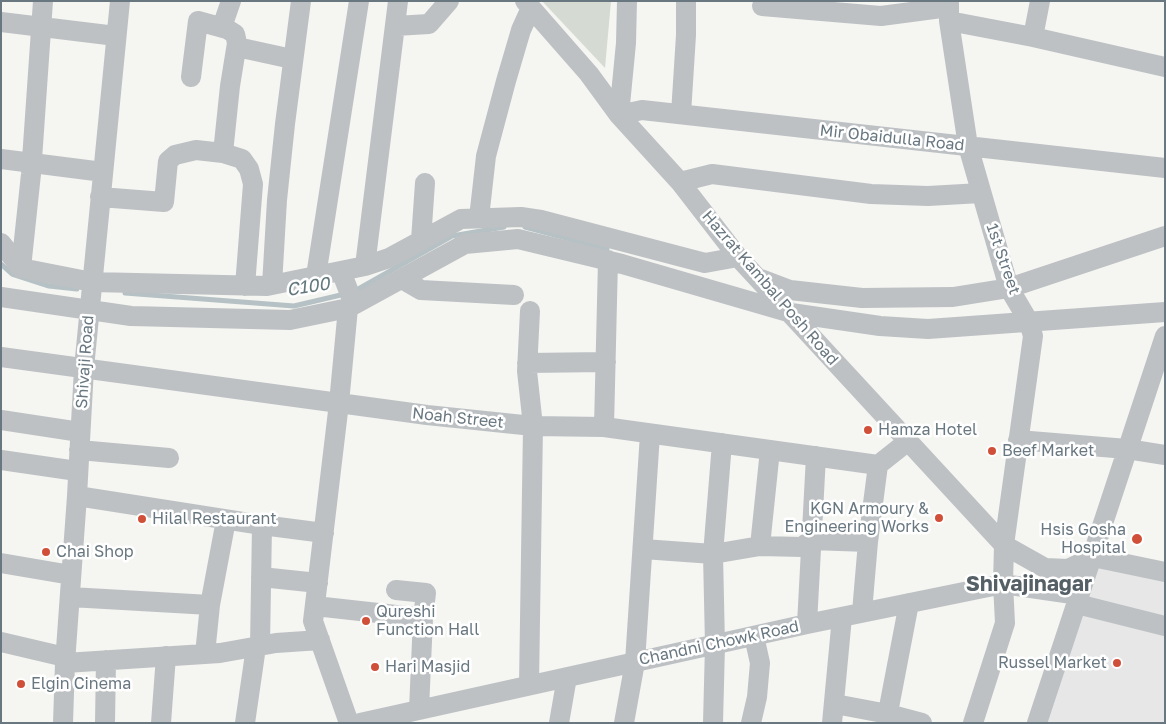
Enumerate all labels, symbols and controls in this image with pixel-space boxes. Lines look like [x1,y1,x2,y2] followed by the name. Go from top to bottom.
[819,121,965,155] street label: Mir Obaidulla Road
[698,207,842,369] street label: Hazrat Kambal Posh Road
[982,221,1024,297] street label: 1st Street
[285,273,331,301] water label: C100
[72,315,98,409] street label: Shivaji Road
[411,404,505,432] street label: Noah Street
[878,420,977,440] place label: Hamza Hotel
[862,424,874,436] marker: Hamza Hotel
[1002,441,1094,461] place label: Beef Market
[986,445,998,457] marker: Beef Market
[785,499,929,537] place label: KGN Armoury & Engineering Works
[152,509,277,529] place label: Hilal Restaurant
[933,512,945,524] marker: KGN Armoury & Engineering Works
[136,513,148,525] marker: Hilal Restaurant
[1040,520,1126,558] place label: Hsis Gosha Hospital
[1130,532,1144,546] marker: Hsis Gosha Hospital
[56,542,134,562] place label: Chai Shop
[40,546,52,558] marker: Chai Shop
[966,571,1092,597] district label: Shivajinagar
[376,602,479,640] place label: Qureshi Function Hall
[360,615,372,627] marker: Qureshi Function Hall
[637,617,801,669] street label: Chandni Chowk Road
[998,653,1107,673] place label: Russel Market
[385,657,470,677] place label: Hari Masjid
[1111,657,1123,669] marker: Russel Market
[369,661,381,673] marker: Hari Masjid
[31,674,131,694] place label: Elgin Cinema
[15,678,27,690] marker: Elgin Cinema

